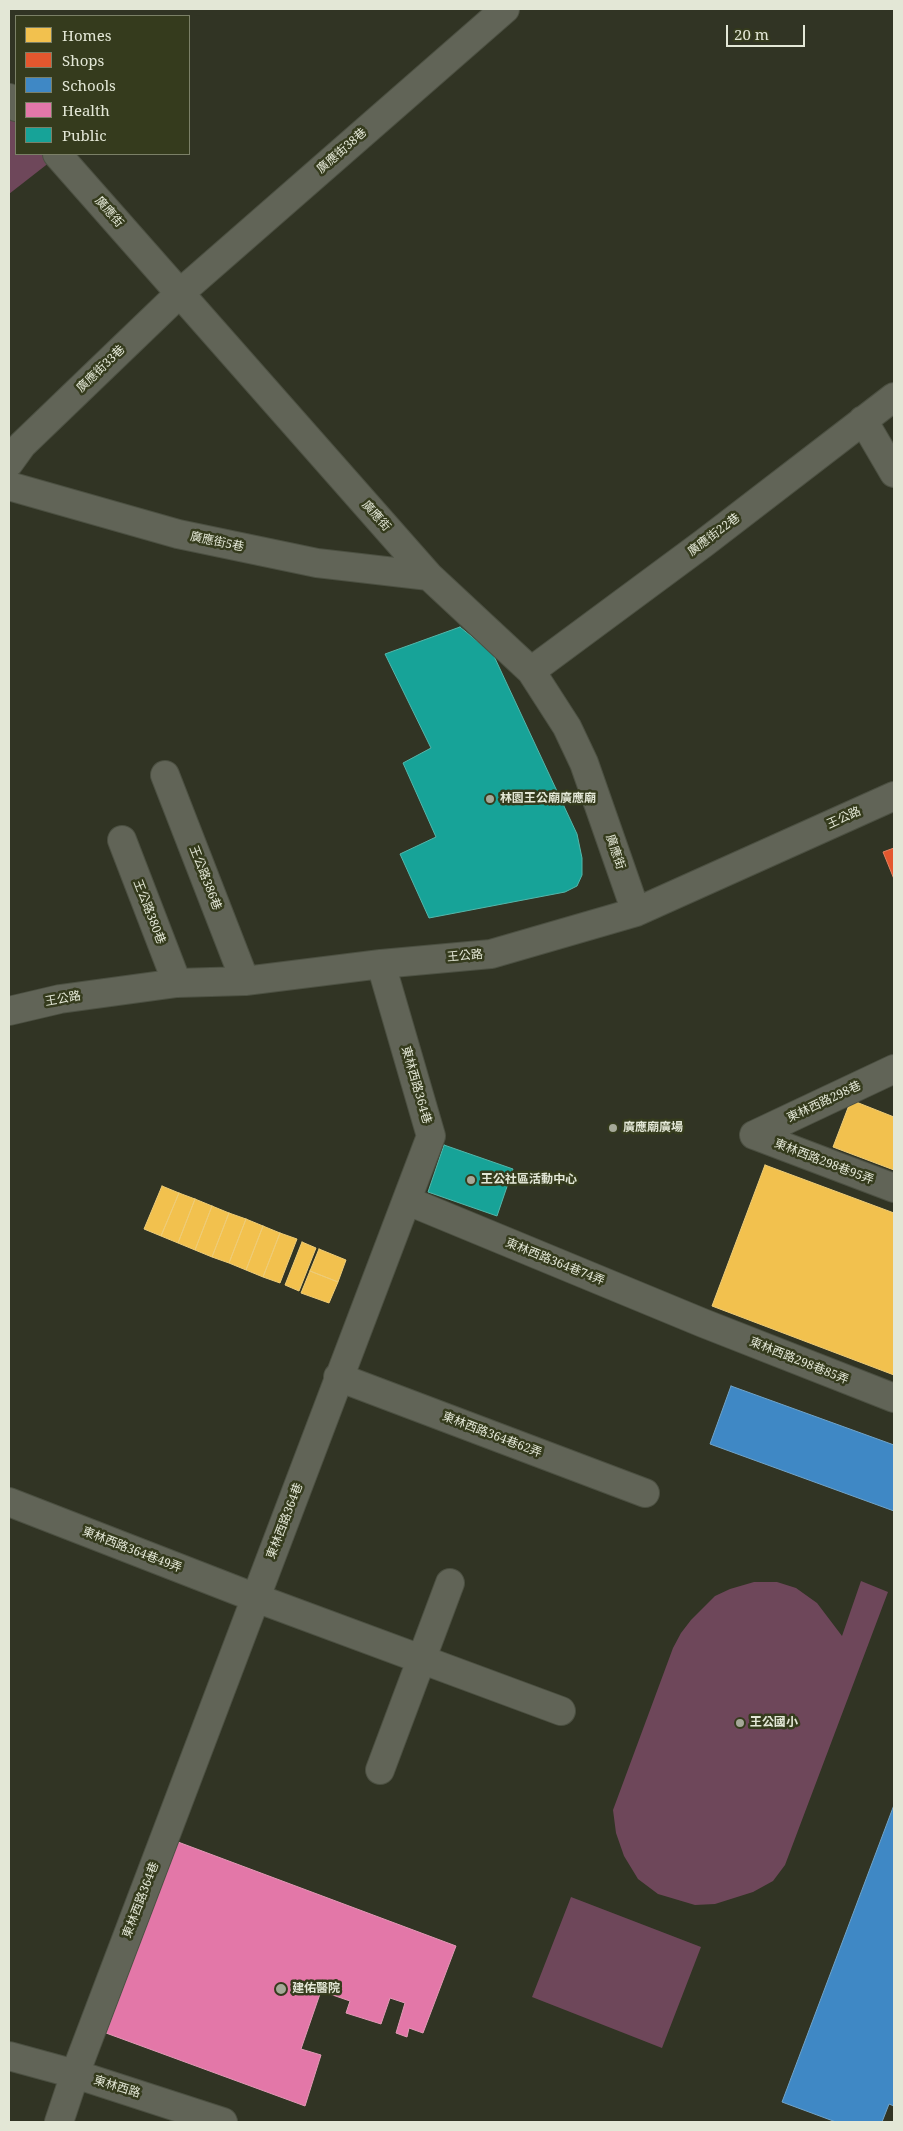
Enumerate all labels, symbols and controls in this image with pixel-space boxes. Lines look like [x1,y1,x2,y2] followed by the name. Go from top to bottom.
[15,15,190,155] legend
[728,15,807,47] scale bar
[734,24,769,44] text: 20 m
[62,25,112,45] text: Homes
[62,50,104,70] text: Shops
[62,75,116,95] text: Schools
[62,100,110,120] text: Health
[62,125,107,145] text: Public
[314,125,370,177] street label: 廣應街38巷
[92,194,126,230] street label: 廣應街
[74,342,128,396] street label: 廣應街33巷
[359,498,393,534] street label: 廣應街
[685,511,743,559] street label: 廣應街22巷
[189,529,245,555] street label: 廣應街5巷
[500,792,596,806] place label: 林園王公廟廣應廟
[484,793,496,805] marker: 林園王公廟廣應廟
[825,804,863,832] street label: 王公路
[602,833,628,871] street label: 廣應街
[186,844,224,912] street label: 王公路386巷
[130,878,168,946] street label: 王公路380巷
[446,947,484,965] street label: 王公路
[44,989,82,1009] street label: 王公路
[398,1045,434,1125] street label: 東林西路364巷
[785,1079,863,1125] street label: 東林西路298巷
[623,1121,683,1135] place label: 廣應廟廣場
[607,1122,619,1134] marker: 廣應廟廣場
[772,1136,876,1188] street label: 東林西路298巷95弄
[481,1173,577,1187] place label: 王公社區活動中心
[465,1174,477,1186] marker: 王公社區活動中心
[503,1236,607,1288] street label: 東林西路364巷74弄
[747,1335,851,1387] street label: 東林西路298巷85弄
[440,1409,544,1461] street label: 東林西路364巷62弄
[264,1481,306,1561] street label: 東林西路364巷
[80,1524,184,1576] street label: 東林西路364巷49弄
[750,1716,798,1730] place label: 王公國小
[734,1717,746,1729] marker: 王公國小
[120,1860,162,1940] street label: 東林西路364巷
[274,1982,288,1996] marker: 建佑醫院
[292,1982,340,1996] place label: 建佑醫院
[92,2073,142,2101] street label: 東林西路

